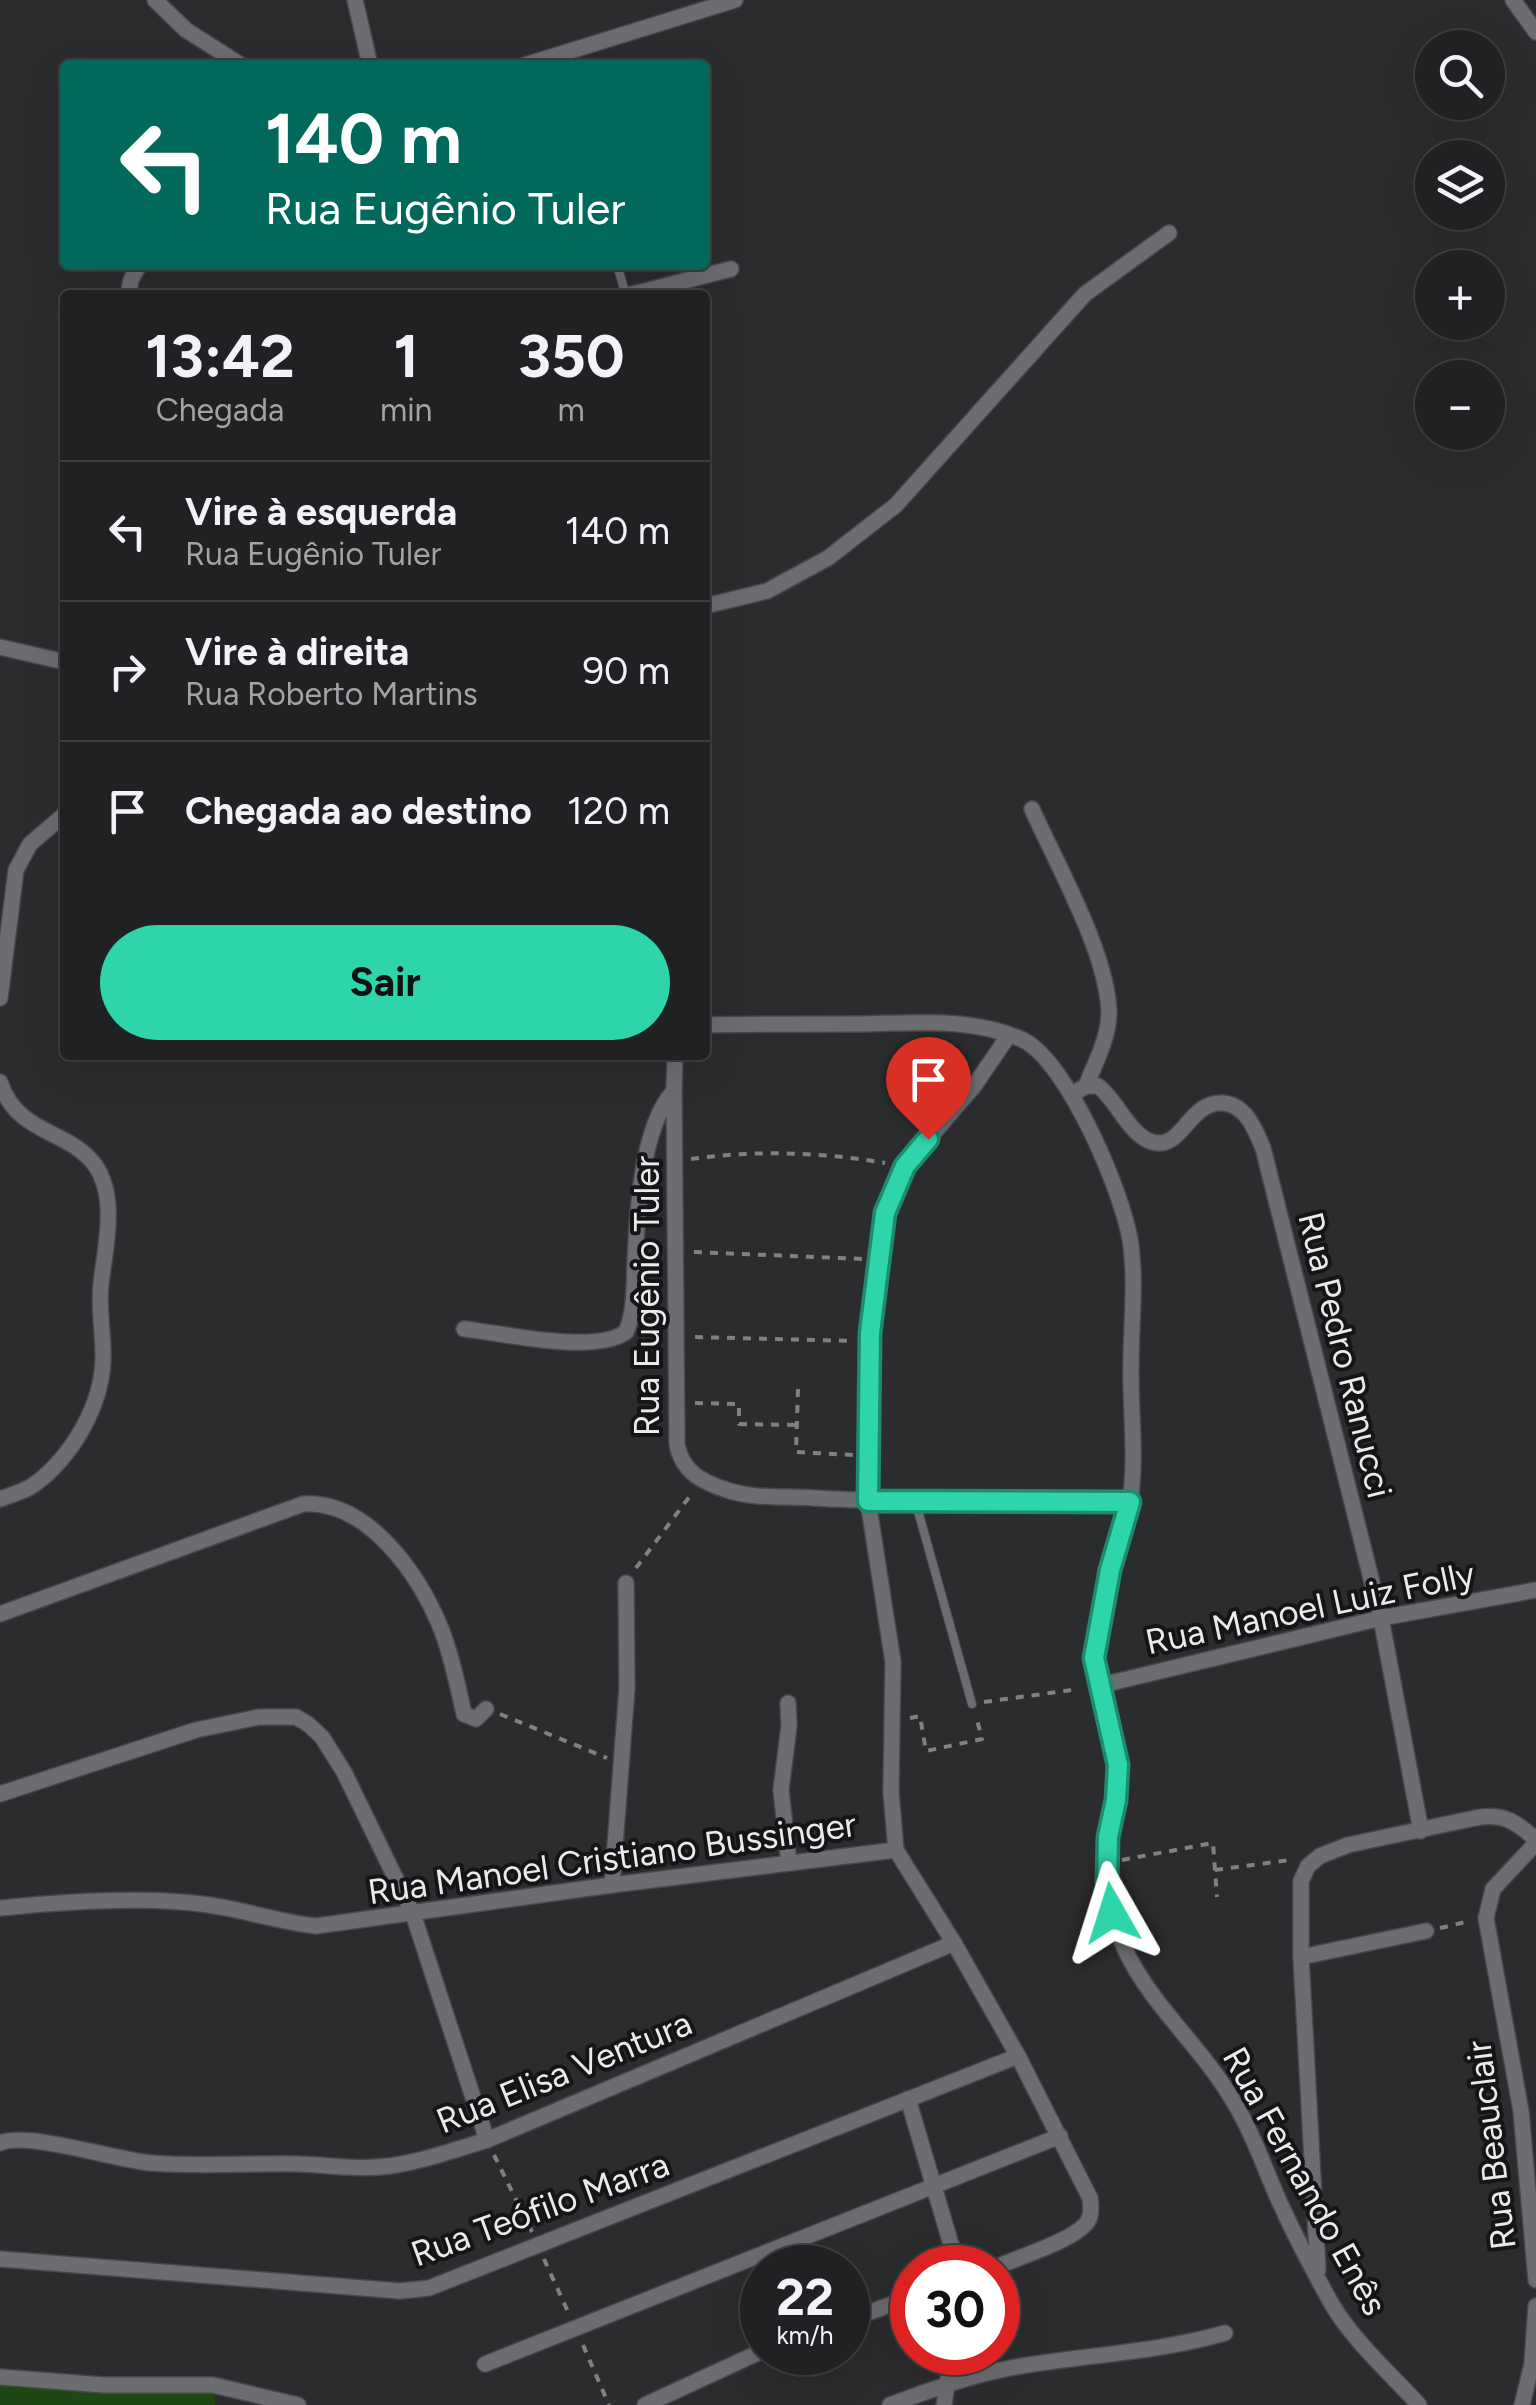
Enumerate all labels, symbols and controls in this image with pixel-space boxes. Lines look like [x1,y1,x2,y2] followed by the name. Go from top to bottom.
[1415,30,1505,450] map controls
[1415,30,1505,120] button: search
[265,96,462,181] text: 140 m
[100,100,230,230] icon: left
[1415,140,1505,230] button: layers
[265,181,625,235] text: Rua Eugênio Tuler
[1415,250,1505,340] button: +
[145,320,295,392] text: 13:42
[394,320,419,392] text: 1
[518,320,625,392] text: 350
[1415,360,1505,450] button: −
[156,391,284,429] text: Chegada
[380,391,432,429] text: min
[558,391,585,429] text: m
[185,489,457,535] text: Vire à esquerda
[100,504,155,559] icon: left
[565,508,670,554] text: 140 m
[185,535,441,573] text: Rua Eugênio Tuler
[185,629,409,675] text: Vire à direita
[100,644,155,699] icon: right
[582,648,670,694] text: 90 m
[185,675,478,713] text: Rua Roberto Martins
[100,784,155,839] icon: arrive
[185,788,532,834] text: Chegada ao destino
[567,788,670,834] text: 120 m
[100,925,670,1040] button: Sair
[886,1037,971,1140] pin
[901,1052,956,1107] icon: arrive
[626,1156,668,1436] street label: Rua Eugênio Tuler
[1289,1208,1401,1502] street label: Rua Pedro Ranucci
[1142,1552,1479,1663] street label: Rua Manoel Luiz Folly
[365,1803,859,1913] street label: Rua Manoel Cristiano Bussinger
[1060,1861,1164,1965] position arrow
[430,2002,698,2142] street label: Rua Elisa Ventura
[1457,2038,1525,2252] street label: Rua Beauclair
[1214,2040,1396,2322] street label: Rua Fernando Enês
[405,2143,675,2275] street label: Rua Teófilo Marra
[890,2245,1020,2375] speed limit sign: 30
[776,2267,834,2328] text: 22
[776,2320,834,2350] text: km/h

